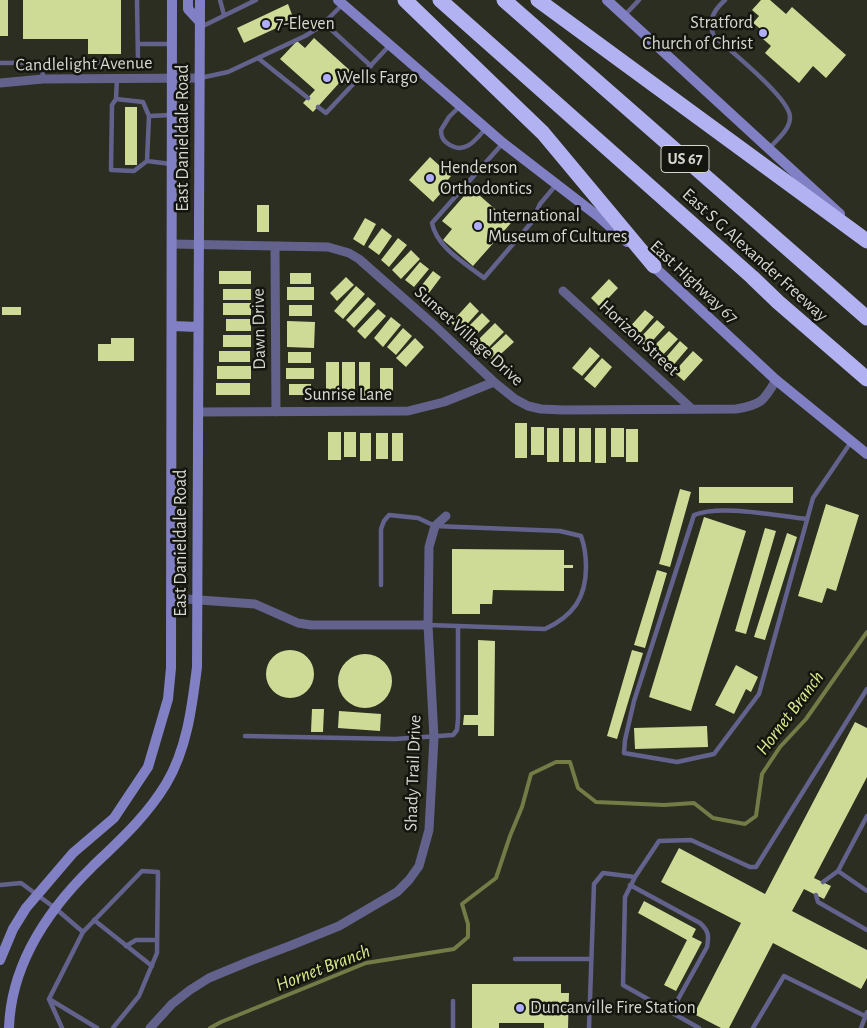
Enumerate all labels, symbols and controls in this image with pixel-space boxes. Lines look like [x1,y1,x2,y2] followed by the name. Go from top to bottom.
[642,12,753,54] place label: Stratford Church of Christ
[276,13,335,35] place label: 7-Eleven
[260,18,272,30] marker: 7-Eleven
[757,27,769,39] marker: Stratford Church of Christ
[15,52,153,76] street label: Candlelight Avenue
[172,64,194,212] street label: East Danieldale Road
[337,67,418,89] place label: Wells Fargo
[321,72,333,84] marker: Wells Fargo
[661,146,709,172] road number: US 67
[440,157,532,200] place label: Henderson Orthodontics
[424,172,436,184] marker: Henderson Orthodontics
[678,184,832,326] street label: East S G Alexander Freeway
[488,205,627,248] place label: International Museum of Cultures
[472,220,484,232] marker: International Museum of Cultures
[645,236,743,328] street label: East Highway 67
[410,281,528,391] street label: Sunset Village Drive
[247,288,271,370] street label: Dawn Drive
[595,296,683,380] street label: Horizon Street
[304,384,392,406] street label: Sunrise Lane
[170,469,192,617] street label: East Danieldale Road
[751,666,829,760] water label: Hornet Branch
[400,714,426,832] street label: Shady Trail Drive
[273,940,373,996] water label: Hornet Branch
[530,997,696,1019] place label: Duncanville Fire Station
[514,1002,526,1014] marker: Duncanville Fire Station

